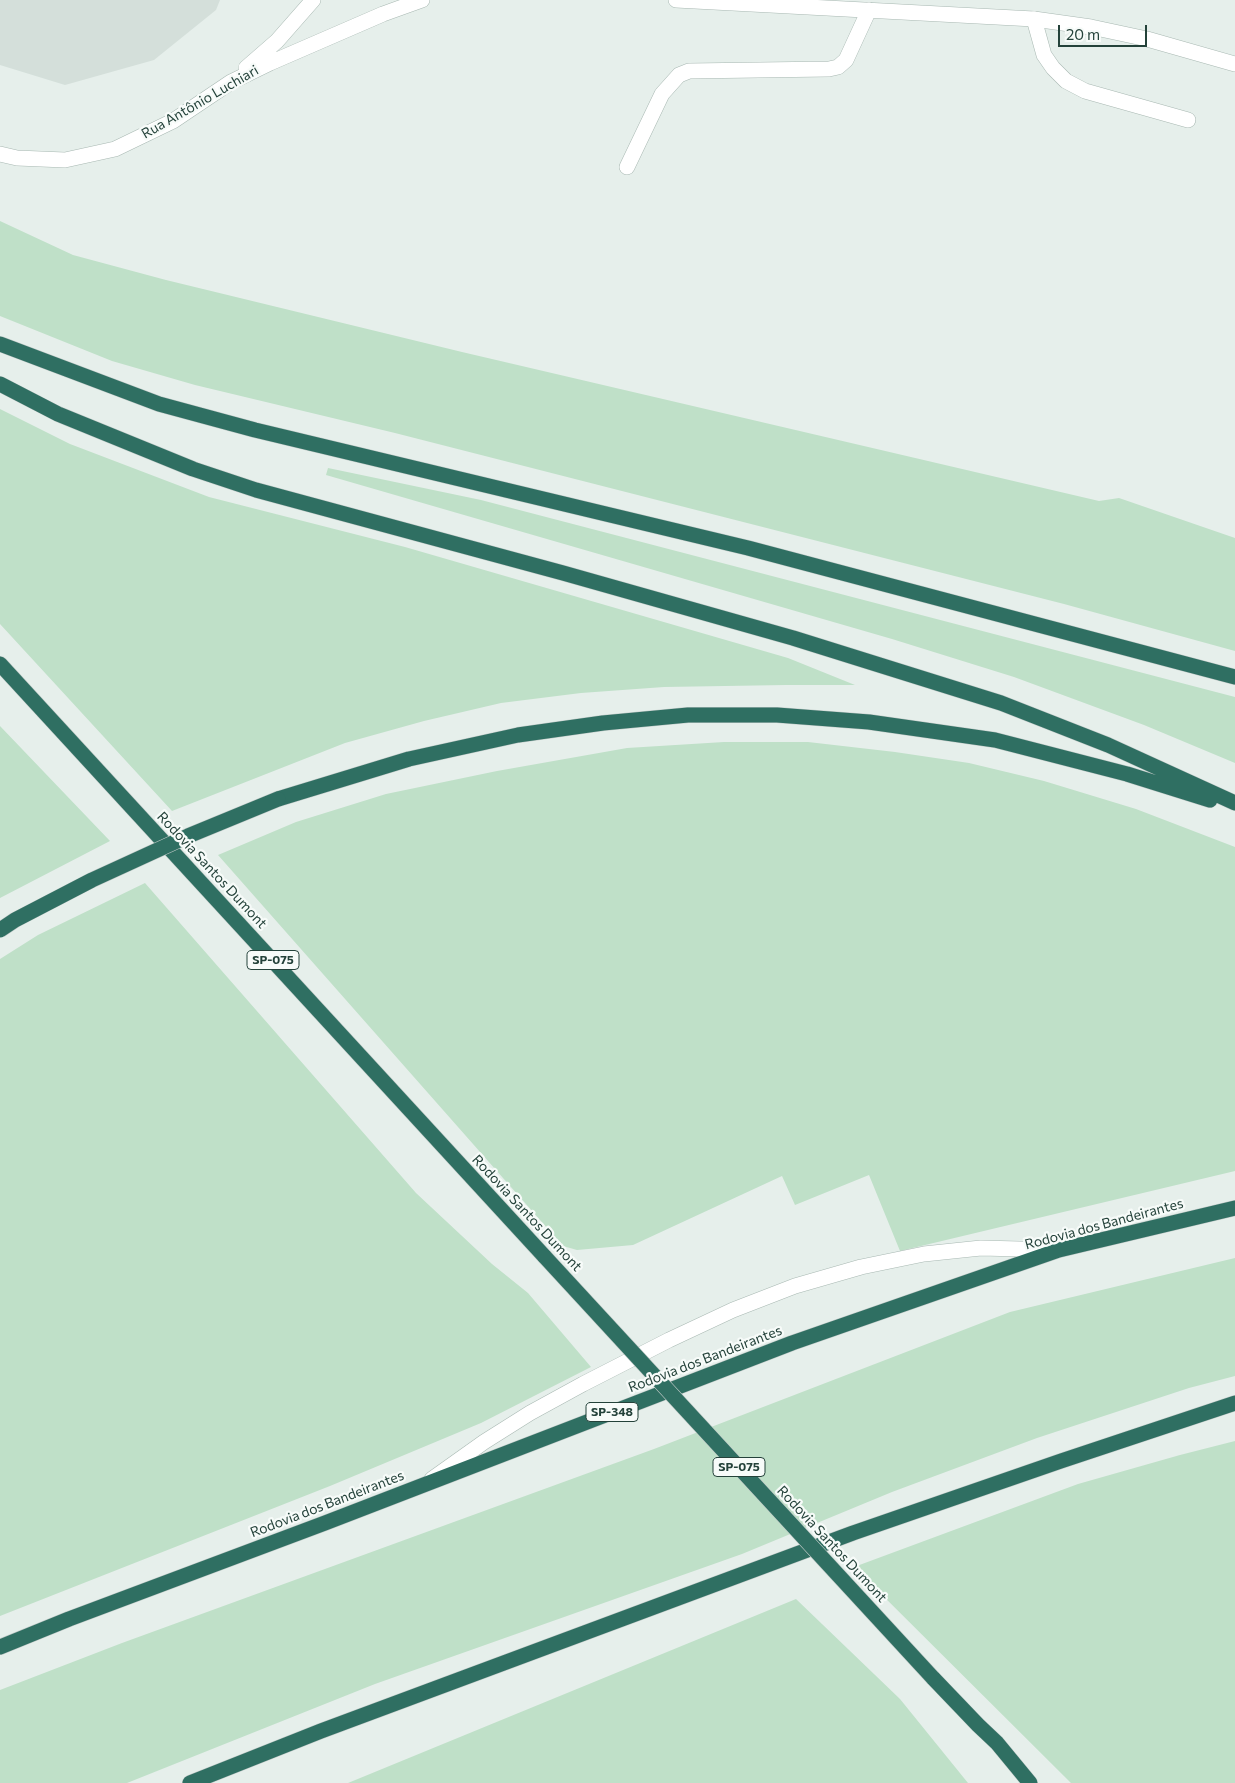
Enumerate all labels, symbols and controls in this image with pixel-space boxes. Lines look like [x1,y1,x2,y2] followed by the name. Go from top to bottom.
[1060,15,1149,47] scale bar
[1066,25,1100,43] text: 20 m
[138,62,262,142] street label: Rua Antônio Luchiari
[154,808,270,932] street label: Rodovia Santos Dumont
[247,950,299,970] road number: SP-075
[469,1151,585,1275] street label: Rodovia Santos Dumont
[1023,1195,1185,1253] street label: Rodovia dos Bandeirantes
[626,1322,784,1396] street label: Rodovia dos Bandeirantes
[586,1402,638,1421] road number: SP-348
[713,1458,765,1476] road number: SP-075
[248,1467,406,1541] street label: Rodovia dos Bandeirantes
[774,1482,890,1606] street label: Rodovia Santos Dumont

